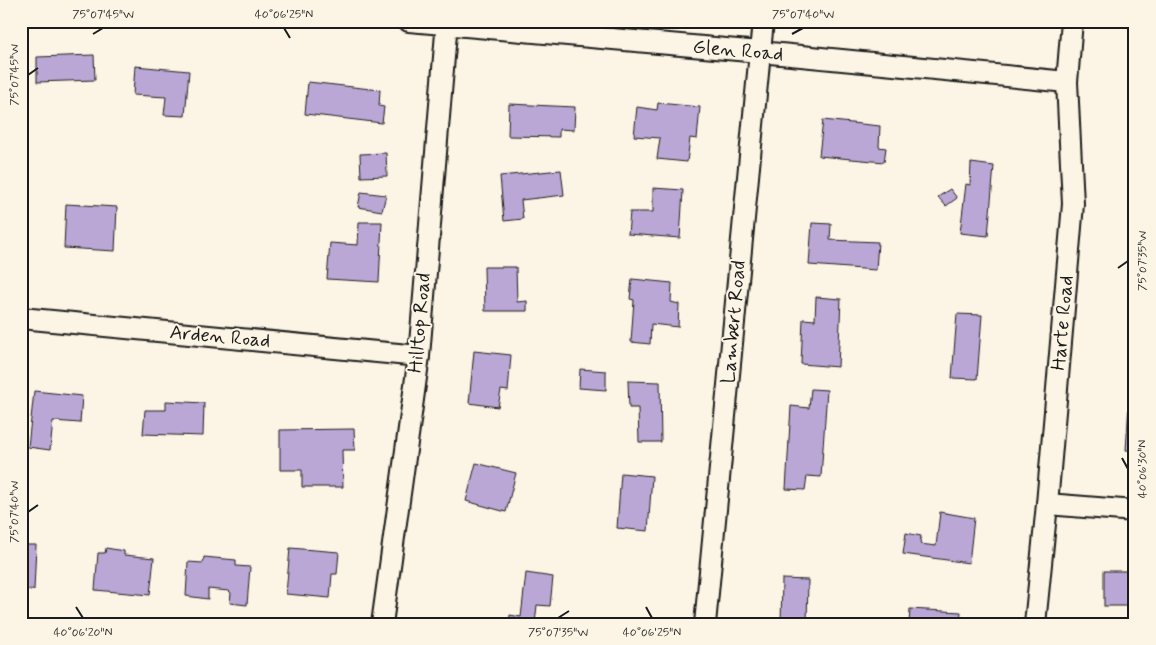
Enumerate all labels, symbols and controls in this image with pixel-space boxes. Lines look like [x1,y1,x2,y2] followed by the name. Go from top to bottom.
[72,7,134,23] text: 75°07'45"W
[255,7,313,23] text: 40°06'25"N
[772,7,834,23] text: 75°07'40"W
[692,34,784,68] street label: Glen Road
[7,44,23,106] text: 75°07'45"W
[1135,231,1151,291] text: 75°07'35"W
[715,259,753,385] street label: Lambert Road
[402,272,438,374] street label: Hilltop Road
[1045,274,1081,372] street label: Harte Road
[169,319,271,355] street label: Arden Road
[1135,440,1151,498] text: 40°06'30"N
[7,481,23,543] text: 75°07'40"W
[54,625,112,641] text: 40°06'20"N
[528,625,588,641] text: 75°07'35"W
[623,625,681,641] text: 40°06'25"N

